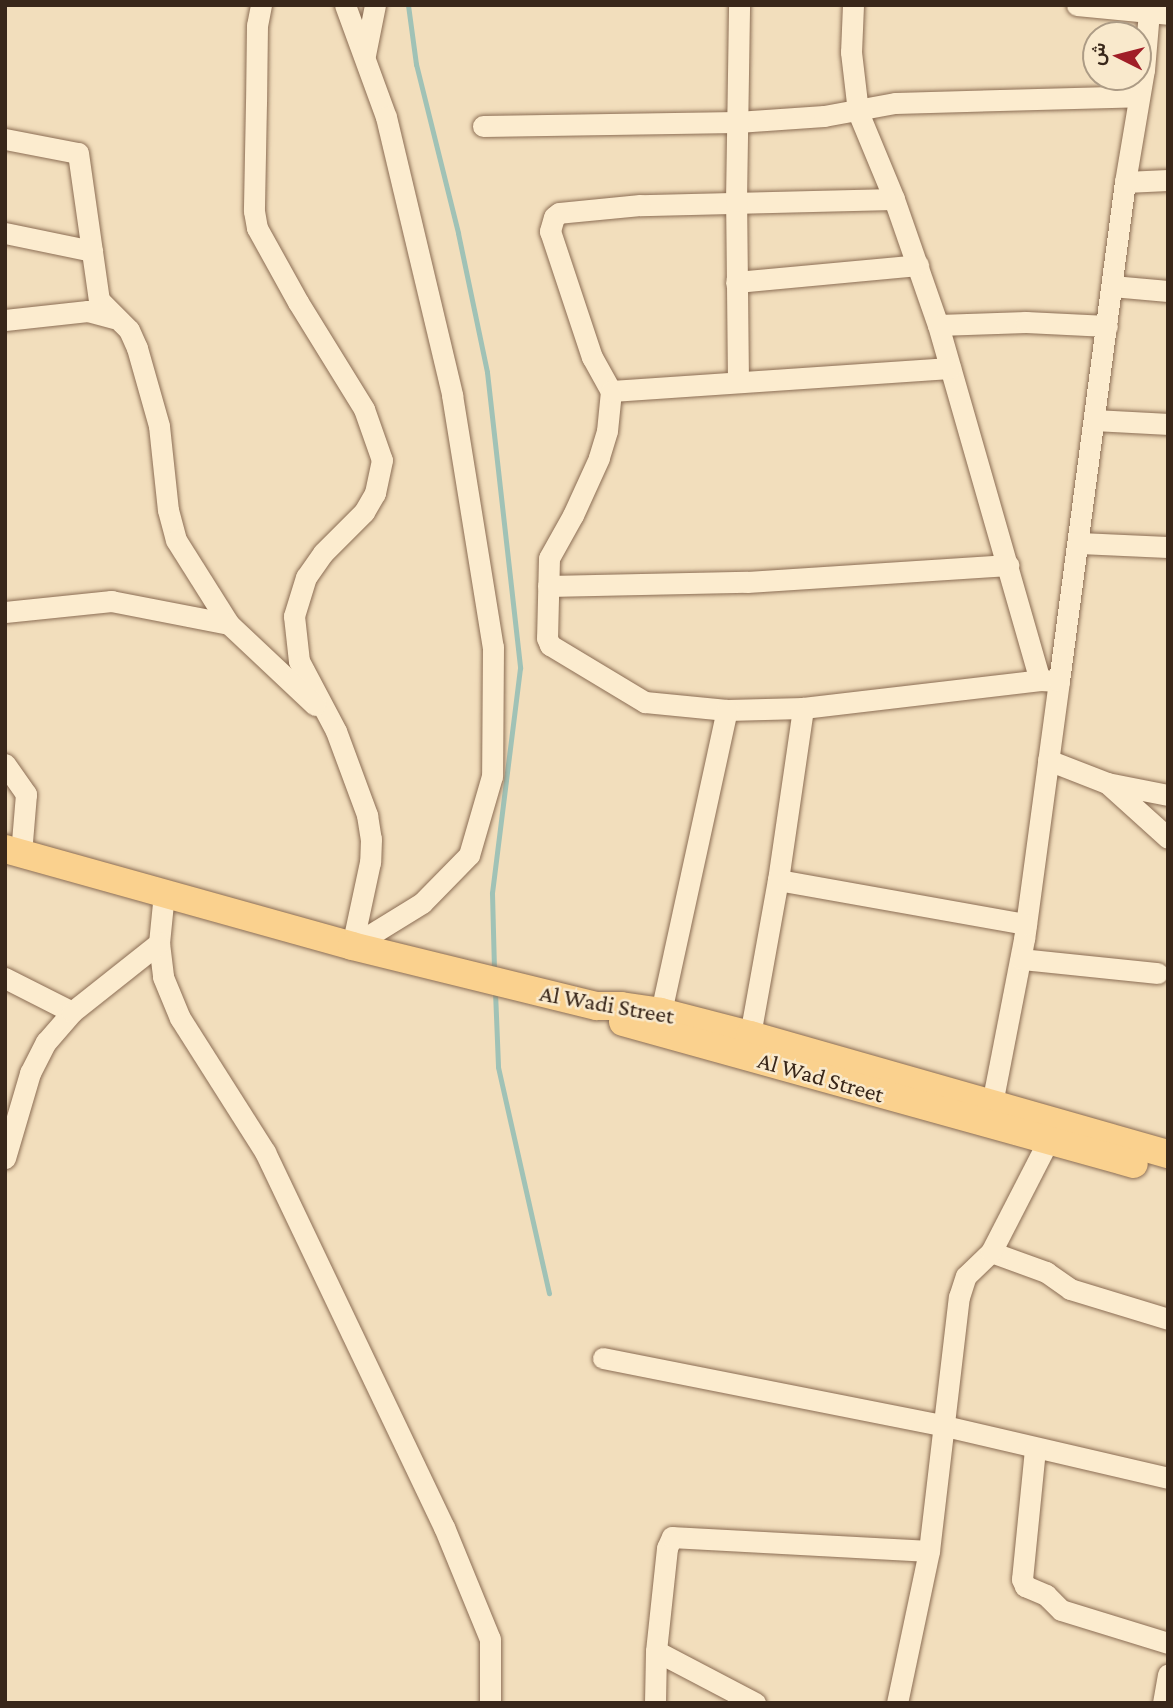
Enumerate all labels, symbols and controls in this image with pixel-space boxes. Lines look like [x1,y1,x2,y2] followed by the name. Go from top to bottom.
[1082,21,1152,91] north arrow
[1086,42,1109,66] text: ش
[537,978,677,1030] street label: Al Wadi Street
[755,1045,887,1109] street label: Al Wad Street

